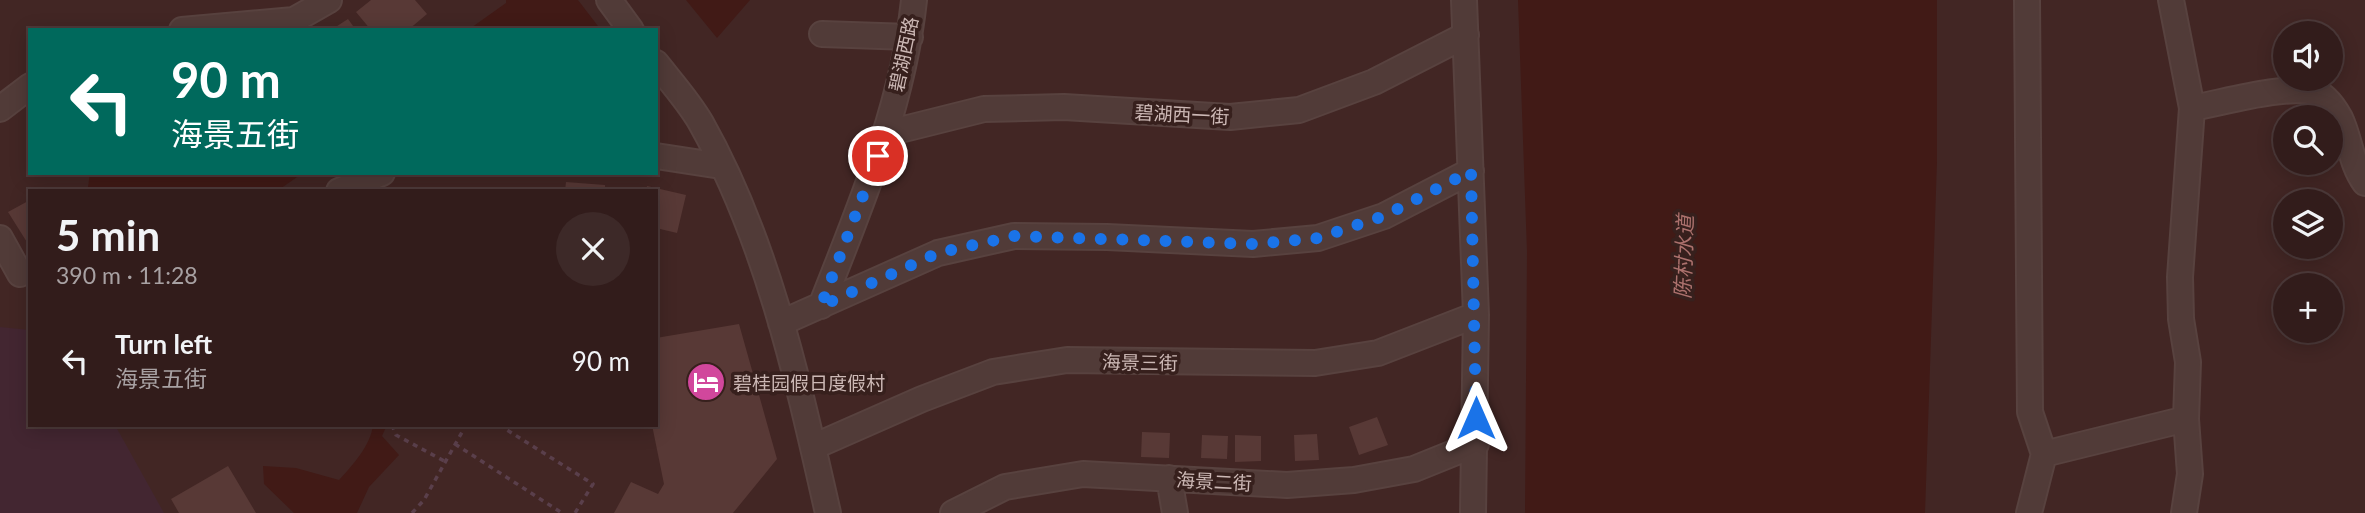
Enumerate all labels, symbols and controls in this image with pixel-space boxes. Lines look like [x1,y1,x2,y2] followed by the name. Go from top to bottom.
[884,14,922,94] street label: 碧湖西路
[2273,21,2343,343] map controls
[2273,21,2343,91] button: sound
[171,50,281,108] text: 90 m
[56,56,147,147] icon: left
[1134,100,1230,128] street label: 碧湖西一街
[2273,105,2343,175] button: search
[171,114,299,153] text: 海景五街
[848,126,908,186] pin
[859,137,897,175] icon: arrive
[2273,189,2343,259] button: layers
[56,210,160,260] text: 5 min
[556,212,630,286] button: close
[1669,212,1697,299] water label: 陈村水道
[56,261,198,289] text: 390 m · 11:28
[2273,273,2343,343] button: +
[115,328,212,360] text: Turn left
[56,342,94,380] icon: left
[572,345,630,377] text: 90 m
[1102,350,1178,374] street label: 海景三街
[685,361,727,403] hotel icon: 碧桂园假日度假村
[115,364,207,392] text: 海景五街
[733,371,885,394] place label: 碧桂园假日度假村
[1439,381,1513,455] position arrow
[1175,468,1253,494] street label: 海景二街

